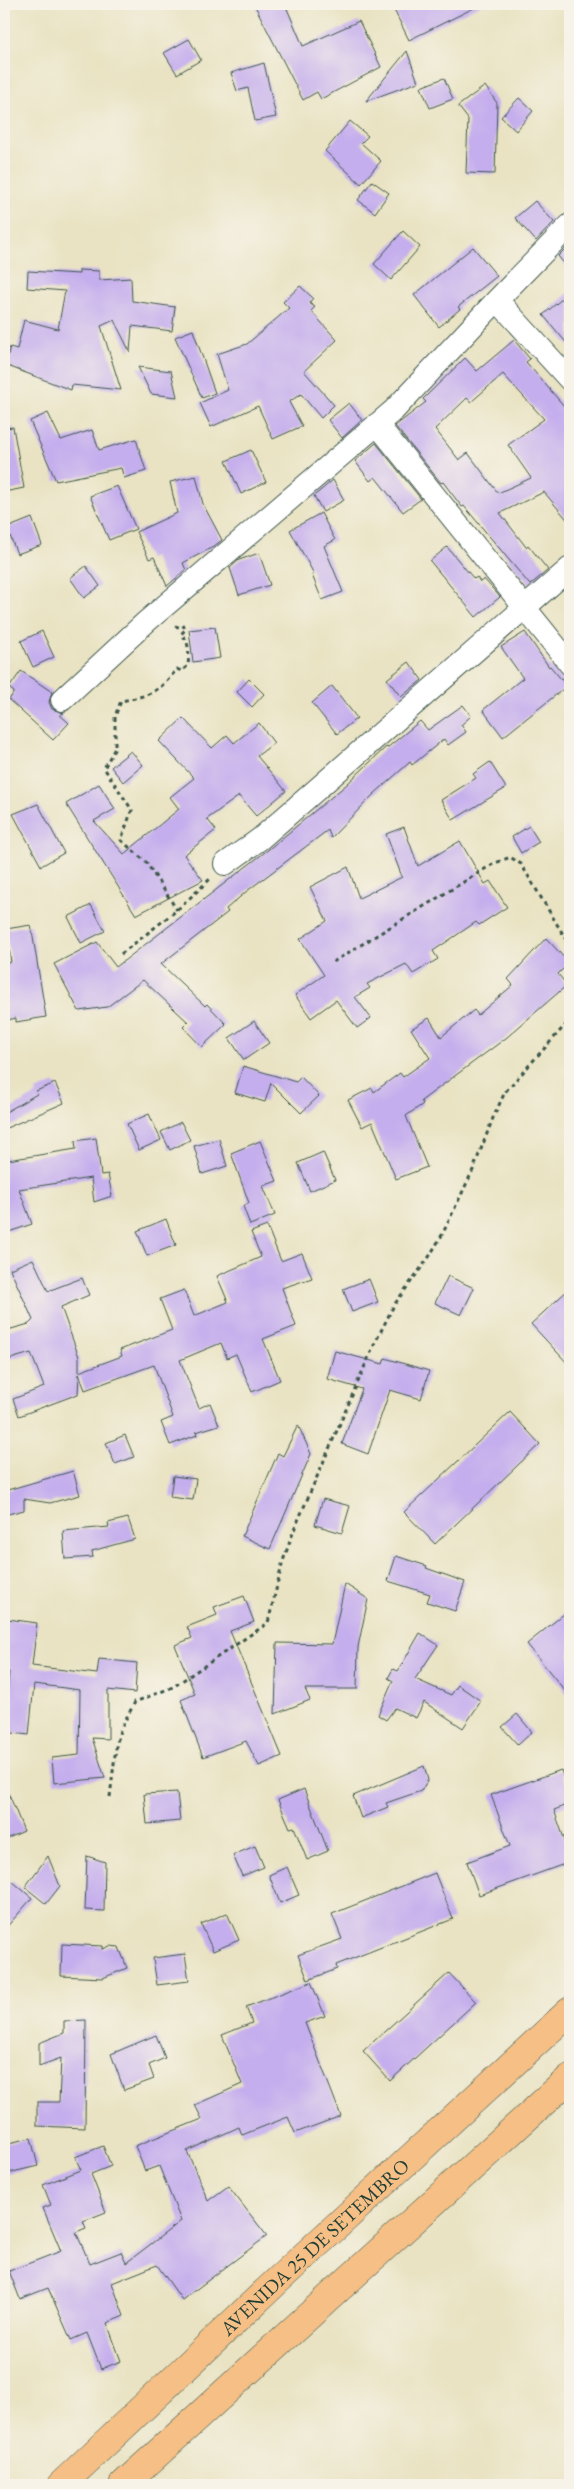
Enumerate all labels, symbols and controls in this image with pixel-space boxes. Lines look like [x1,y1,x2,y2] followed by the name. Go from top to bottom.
[214,2153,415,2342] street label: AVENIDA 25 DE SETEMBRO

